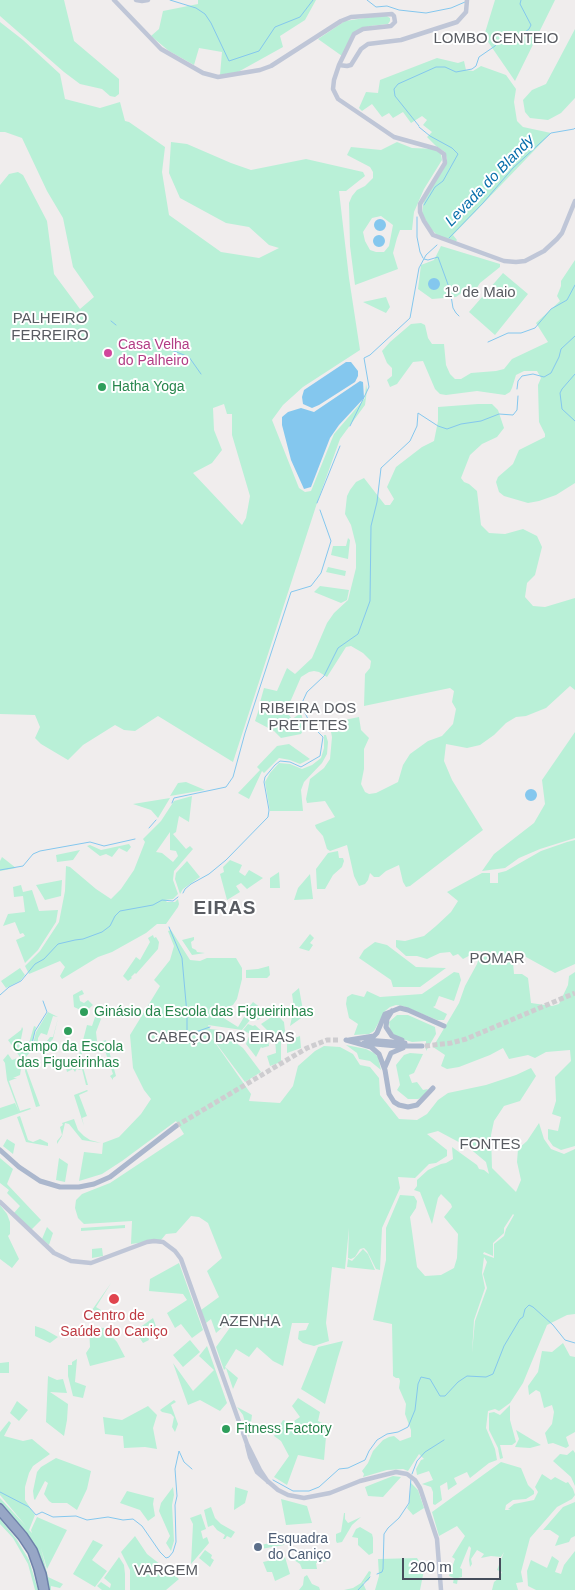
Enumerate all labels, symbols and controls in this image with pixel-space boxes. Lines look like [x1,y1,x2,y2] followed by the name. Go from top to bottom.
[425,30,567,48] district label: LOMBO CENTEIO
[442,132,538,230] water label: Levada do Blandy
[444,284,516,302] district label: 1º de Maio
[6,310,94,345] district label: PALHEIRO FERREIRO
[118,337,190,370] place label: Casa Velha do Palheiro
[102,347,114,359] marker: Casa Velha do Palheiro
[112,379,185,395] place label: Hatha Yoga
[96,381,108,393] marker: Hatha Yoga
[253,700,363,735] district label: RIBEIRA DOS PRETETES
[193,898,257,920] district label: EIRAS
[466,950,528,968] district label: POMAR
[94,1004,313,1020] place label: Ginásio da Escola das Figueirinhas
[78,1006,90,1018] marker: Ginásio da Escola das Figueirinhas
[62,1025,74,1037] marker: Campo da Escola das Figueirinhas
[137,1029,305,1047] district label: CABEÇO DAS EIRAS
[13,1039,123,1072] place label: Campo da Escola das Figueirinhas
[456,1136,524,1154] district label: FONTES
[107,1292,121,1306] marker: Centro de Saúde do Caniço
[60,1308,168,1340] place label: Centro de Saúde do Caniço
[216,1313,284,1331] district label: AZENHA
[236,1421,332,1437] place label: Fitness Factory
[220,1423,232,1435] marker: Fitness Factory
[268,1531,331,1564] place label: Esquadra do Caniço
[252,1541,264,1553] marker: Esquadra do Caniço
[405,1548,504,1580] scale bar
[410,1558,452,1575] text: 200 m
[130,1562,202,1580] district label: VARGEM

